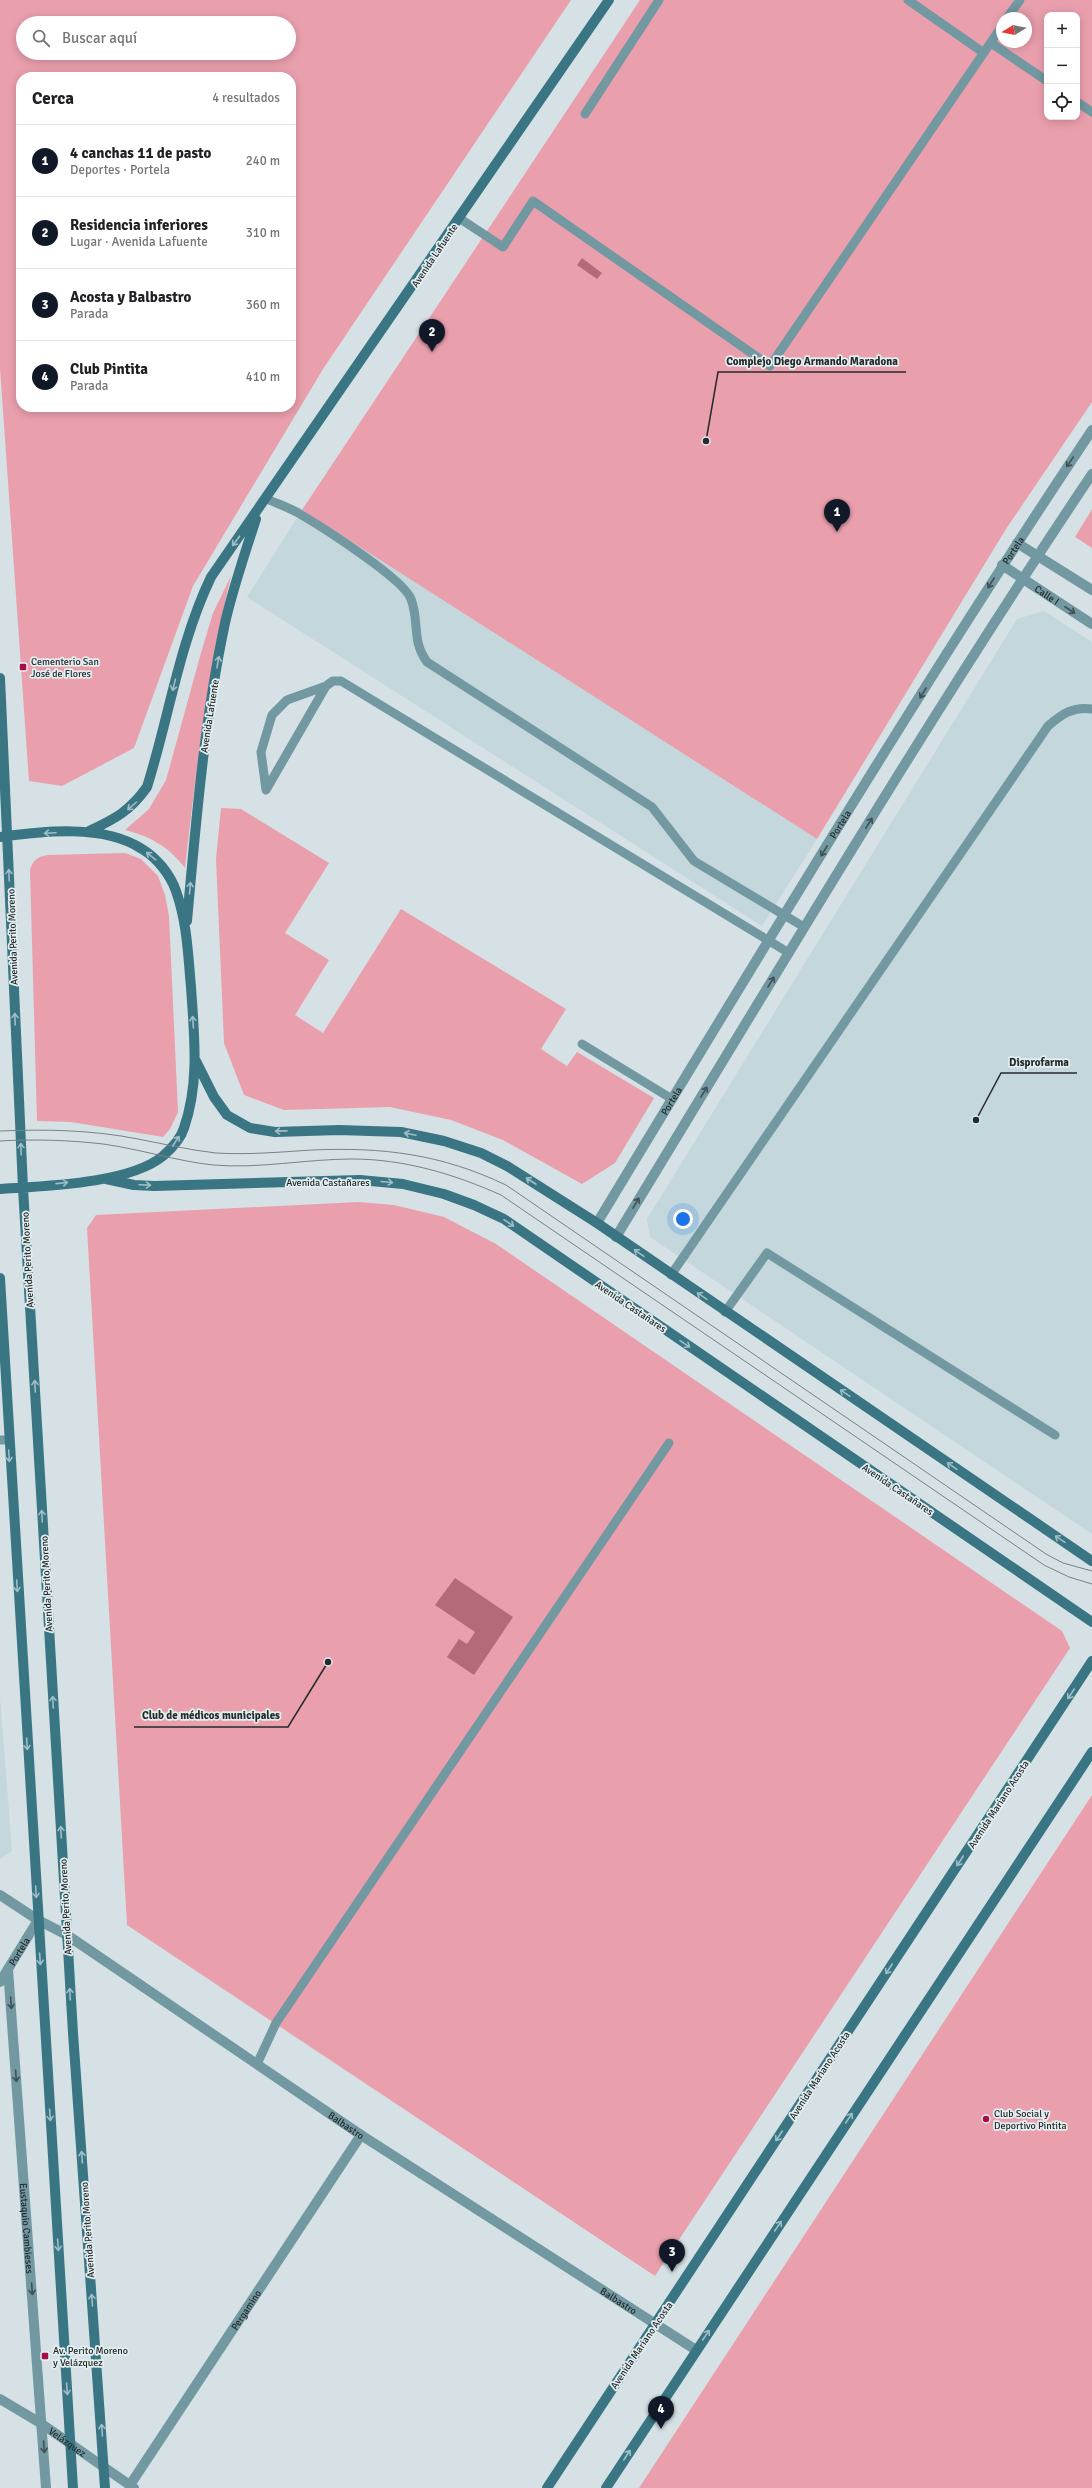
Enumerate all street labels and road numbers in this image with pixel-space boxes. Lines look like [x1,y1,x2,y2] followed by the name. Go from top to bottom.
[409,222,460,290] street label: Avenida Lafuente
[1000,534,1027,567] street label: Portela
[1032,583,1061,608] street label: Calle I
[198,679,222,754] street label: Avenida Lafuente
[827,808,854,841] street label: Portela
[5,889,21,985] street label: Avenida Perito Moreno
[659,1085,685,1118] street label: Portela
[286,1177,370,1189] street label: Avenida Castañares
[19,1212,37,1308] street label: Avenida Perito Moreno
[592,1279,669,1335] street label: Avenida Castañares
[859,1462,936,1518] street label: Avenida Castañares
[38,1536,56,1632] street label: Avenida Perito Moreno
[966,1758,1032,1851] street label: Avenida Mariano Acosta
[57,1859,75,1955] street label: Avenida Perito Moreno
[6,1935,33,1968] street label: Portela
[787,2029,853,2122] street label: Avenida Mariano Acosta
[325,2109,366,2142] street label: Balbastro
[79,2181,97,2278] street label: Avenida Perito Moreno
[17,2183,35,2275] street label: Eustaquio Cambieses
[598,2285,639,2317] street label: Balbastro
[229,2288,264,2333] street label: Pergamino
[608,2300,675,2391] street label: Avenida Mariano Acosta
[46,2425,88,2460] street label: Velázquez

